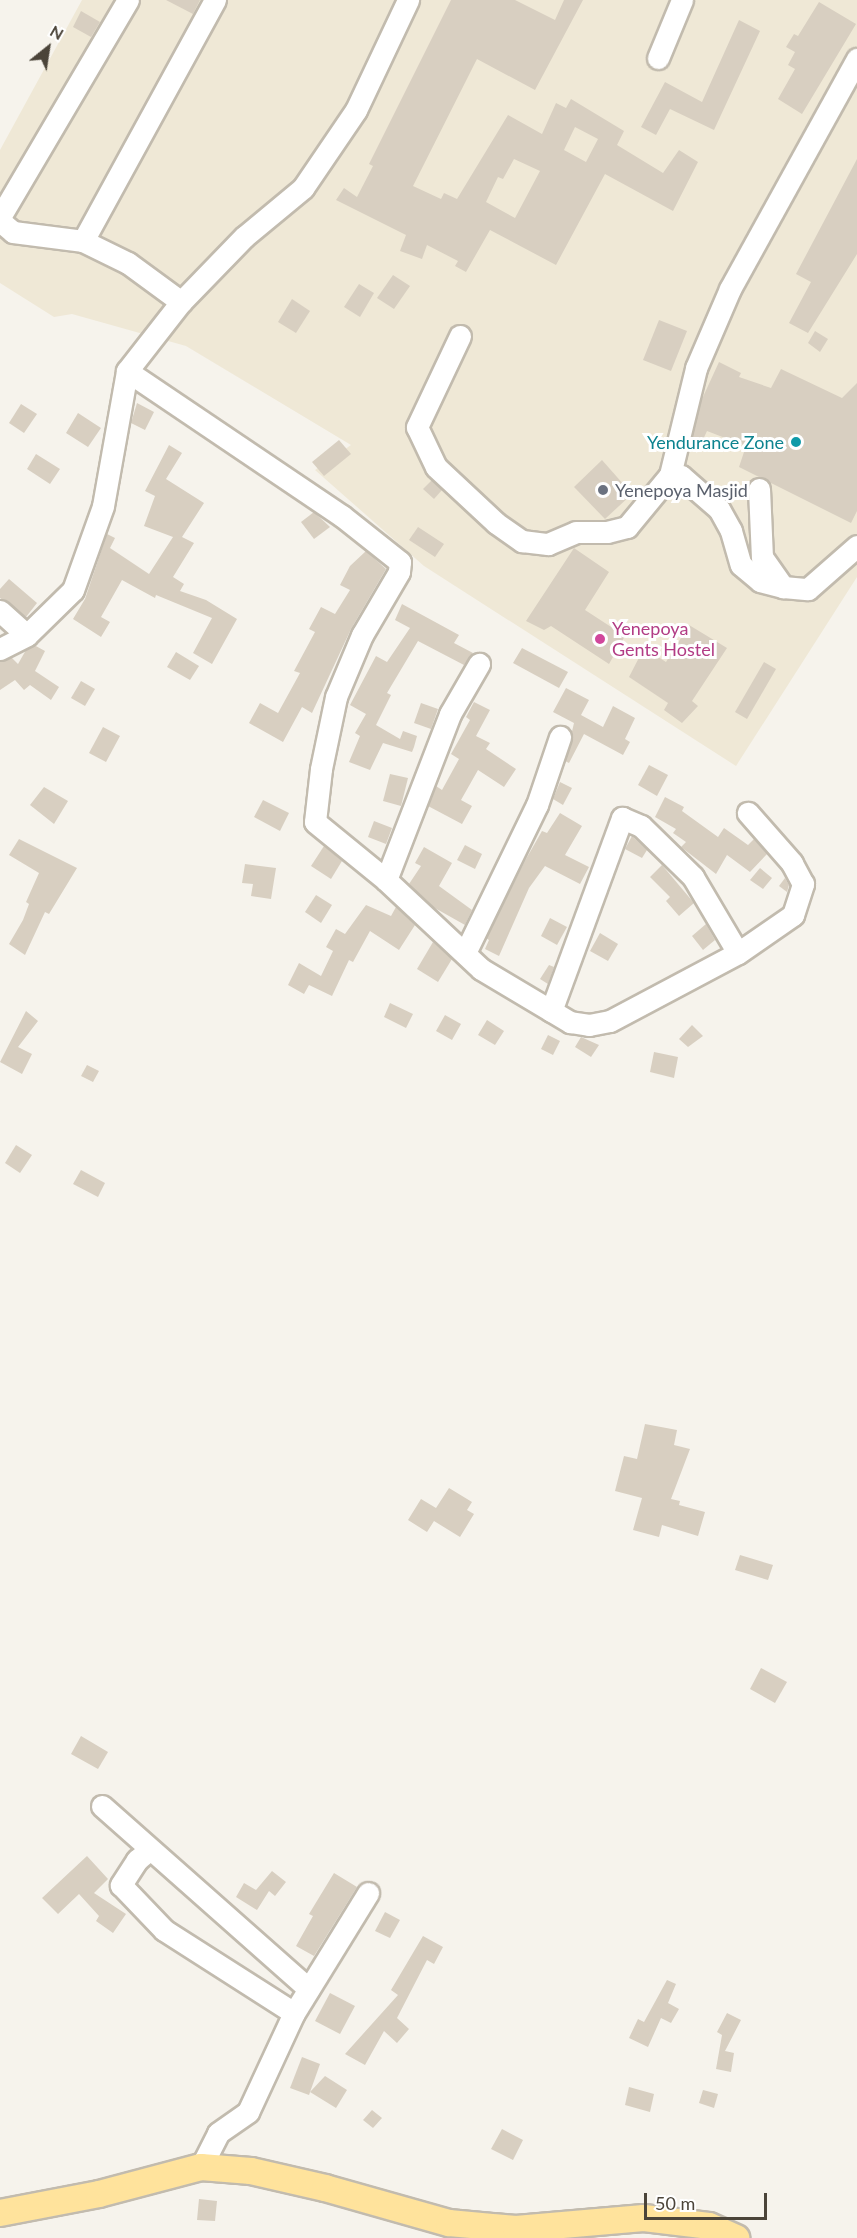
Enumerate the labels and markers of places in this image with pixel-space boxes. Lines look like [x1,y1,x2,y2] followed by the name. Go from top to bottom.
[647,431,784,453] place label: Yendurance Zone
[789,435,803,449] marker: Yendurance Zone
[615,479,748,501] place label: Yenepoya Masjid
[596,483,610,497] marker: Yenepoya Masjid
[612,618,715,660] place label: Yenepoya Gents Hostel
[593,632,607,646] marker: Yenepoya Gents Hostel

